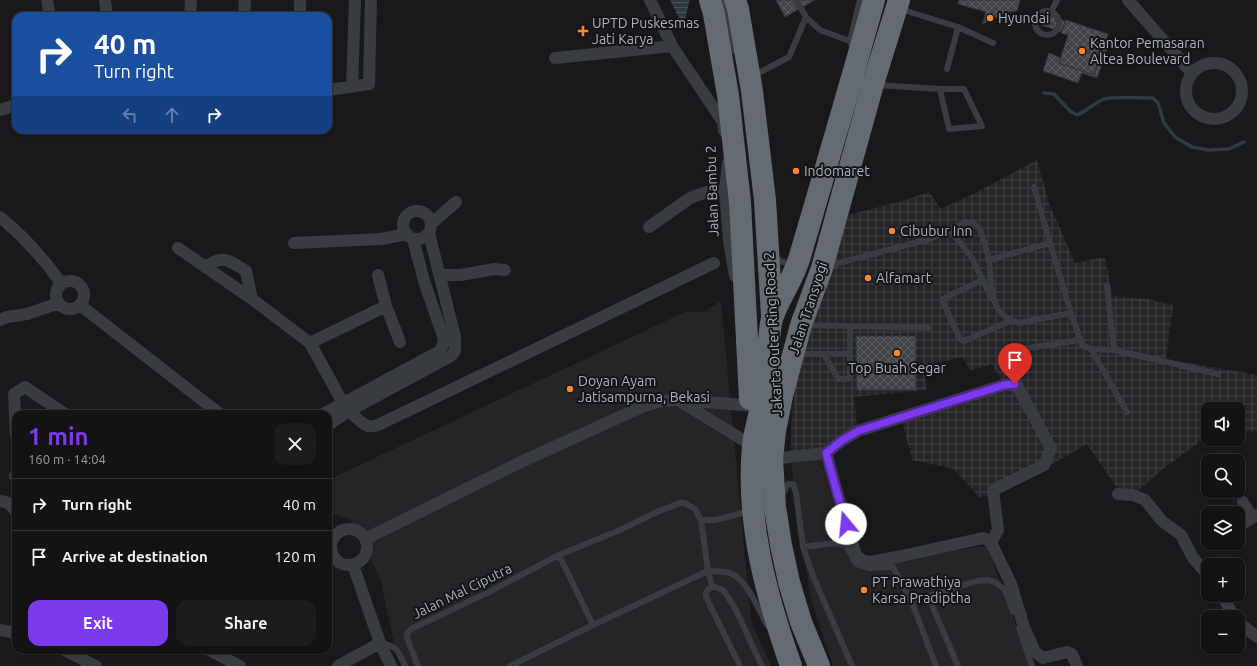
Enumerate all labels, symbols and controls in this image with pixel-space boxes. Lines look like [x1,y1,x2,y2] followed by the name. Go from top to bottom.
[998,10,1049,26] place label: Hyundai
[985,13,995,23] marker: Hyundai
[592,15,699,47] place label: UPTD Puskesmas Jati Karya
[577,25,589,37] marker: UPTD Puskesmas Jati Karya
[28,28,80,80] icon: right
[94,28,156,59] text: 40 m
[1090,35,1205,67] place label: Kantor Pemasaran Altea Boulevard
[1077,46,1087,56] marker: Kantor Pemasaran Altea Boulevard
[94,61,174,81] text: Turn right
[119,104,141,126] icon: left
[161,104,183,126] icon: ahead
[203,104,225,126] icon: right
[702,145,722,237] street label: Jalan Bambu 2
[804,163,870,179] place label: Indomaret
[791,166,801,176] marker: Indomaret
[900,223,972,239] place label: Cibubur Inn
[887,226,897,236] marker: Cibubur Inn
[761,251,785,417] street label: Jakarta Outer Ring Road 2
[785,260,831,356] street label: Jalan Transyogi
[876,270,932,286] place label: Alfamart
[863,273,873,283] marker: Alfamart
[998,343,1032,384] pin
[892,348,902,358] marker: Top Buah Segar
[1004,349,1026,371] icon: arrive
[848,360,946,376] place label: Top Buah Segar
[578,373,710,405] place label: Doyan Ayam Jatisampurna, Bekasi
[565,384,575,394] marker: Doyan Ayam Jatisampurna, Bekasi
[1201,402,1245,654] map controls
[1201,402,1245,446] button: sound
[28,423,89,450] text: 1 min
[274,423,316,465] button: close
[28,452,106,466] text: 160 m · 14:04
[1201,454,1245,498] button: search
[28,494,50,516] icon: right
[62,496,132,513] text: Turn right
[283,496,316,513] text: 40 m
[825,503,867,545] position arrow
[1201,506,1245,550] button: layers
[28,546,50,568] icon: arrive
[62,548,208,565] text: Arrive at destination
[274,548,316,565] text: 120 m
[1201,558,1245,602] button: +
[410,560,514,622] street label: Jalan Mal Ciputra
[872,574,971,606] place label: PT Prawathiya Karsa Pradiptha
[859,585,869,595] marker: PT Prawathiya Karsa Pradiptha
[28,600,168,646] button: Exit
[176,600,316,646] button: Share
[1201,610,1245,654] button: −

